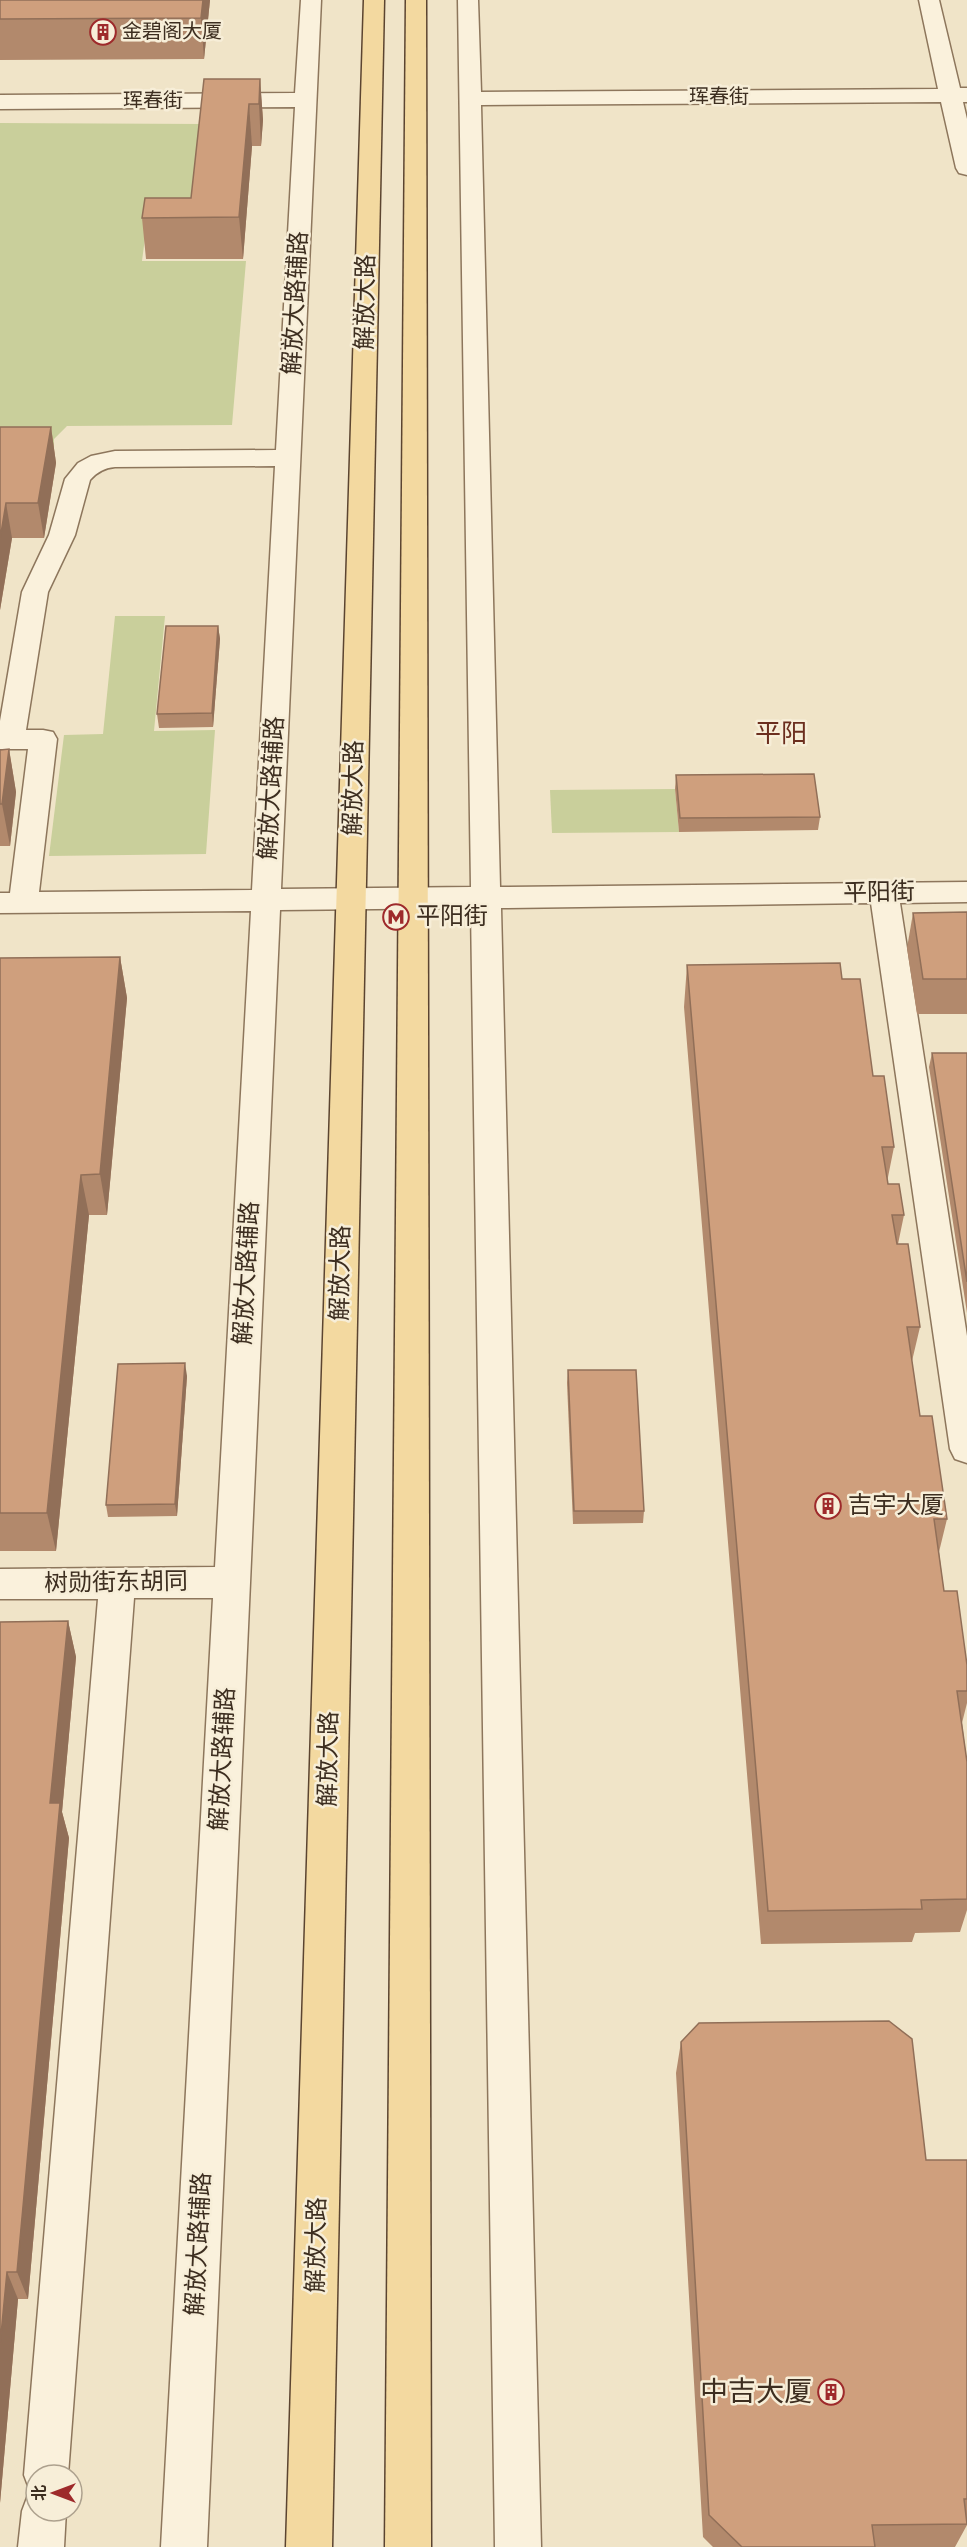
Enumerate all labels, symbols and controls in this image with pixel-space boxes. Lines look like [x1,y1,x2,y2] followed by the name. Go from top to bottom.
[88,17,118,47] building icon: 金碧阁大厦
[122,17,222,47] place label: 金碧阁大厦
[689,82,749,112] street label: 珲春街
[123,86,183,116] street label: 珲春街
[274,230,318,376] street label: 解放大路辅路
[347,254,385,350] street label: 解放大路
[755,714,807,754] district label: 平阳
[250,715,294,861] street label: 解放大路辅路
[335,740,373,836] street label: 解放大路
[843,874,915,912] street label: 平阳街
[416,899,488,935] place label: 平阳街
[381,902,411,932] metro station icon: 平阳街
[225,1200,269,1346] street label: 解放大路辅路
[322,1225,360,1321] street label: 解放大路
[848,1488,944,1524] place label: 吉宇大厦
[813,1491,843,1521] building icon: 吉宇大厦
[44,1564,188,1602] street label: 树勋街东胡同
[201,1686,245,1832] street label: 解放大路辅路
[310,1711,348,1807] street label: 解放大路
[177,2171,221,2317] street label: 解放大路辅路
[298,2197,336,2293] street label: 解放大路
[700,2371,812,2414] place label: 中吉大厦
[816,2377,846,2407] building icon: 中吉大厦
[24,2463,84,2523] north arrow
[28,2485,52,2501] text: 北

